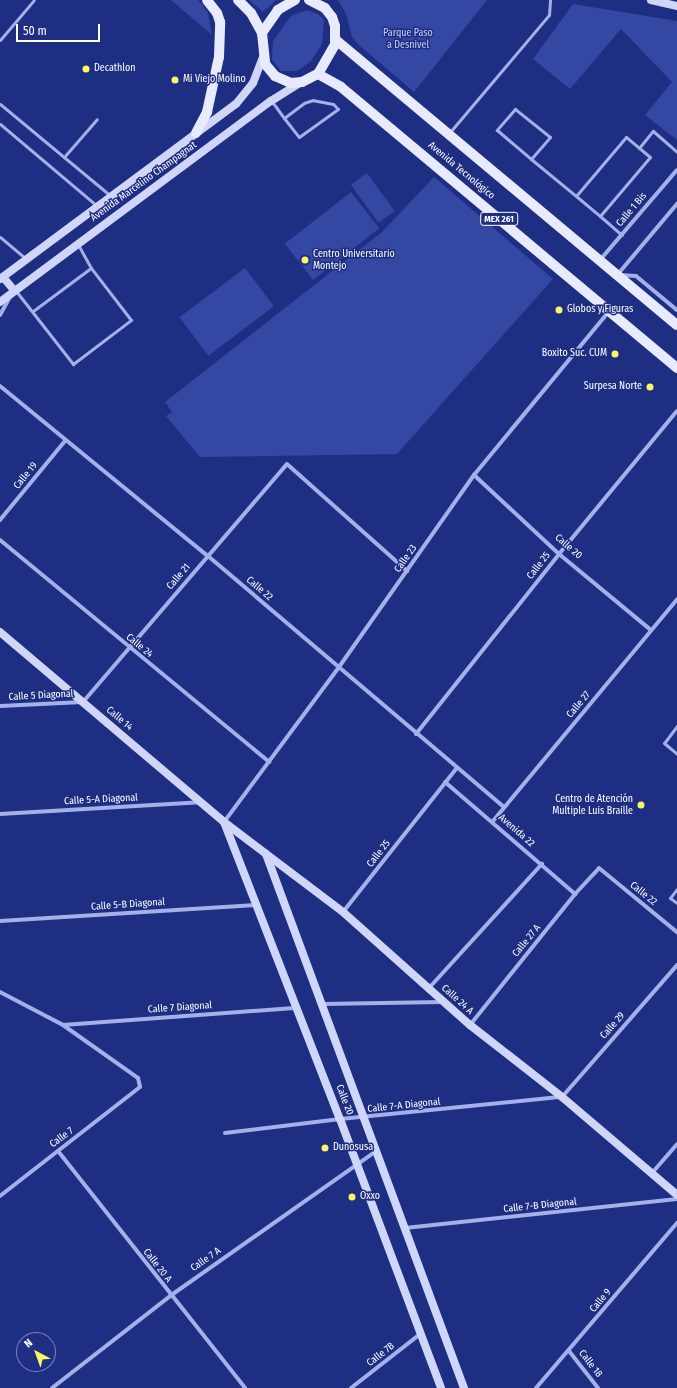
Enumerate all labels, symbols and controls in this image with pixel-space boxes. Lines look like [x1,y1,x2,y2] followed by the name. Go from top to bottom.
[18,16,102,42] scale bar
[23,24,47,38] text: 50 m
[383,27,433,50] park label: Parque Paso a Desnivel
[94,63,135,75] place label: Decathlon
[81,64,91,74] marker: Decathlon
[183,74,246,86] place label: Mi Viejo Molino
[170,75,180,85] marker: Mi Viejo Molino
[89,139,199,225] street label: Avenida Marcelino Champagnat
[425,140,497,202] street label: Avenida Tecnológico
[614,191,650,229] street label: Calle 1 Bis
[480,212,518,226] road number: MEX 261
[313,248,395,272] place label: Centro Universitario Montejo
[300,255,310,265] marker: Centro Universitario Montejo
[567,304,633,316] place label: Globos y Figuras
[554,305,564,315] marker: Globos y Figuras
[542,348,607,360] place label: Boxito Suc. CUM
[610,349,620,359] marker: Boxito Suc. CUM
[584,381,642,393] place label: Surpesa Norte
[645,382,655,392] marker: Surpesa Norte
[12,460,40,492] street label: Calle 19
[552,532,584,562] street label: Calle 20
[392,543,420,575] street label: Calle 23
[525,550,553,582] street label: Calle 25
[165,562,193,592] street label: Calle 21
[243,574,275,604] street label: Calle 22
[123,631,155,661] street label: Calle 24
[8,688,74,704] street label: Calle 5 Diagonal
[565,689,593,721] street label: Calle 27
[103,704,135,734] street label: Calle 14
[64,792,138,808] street label: Calle 5-A Diagonal
[552,793,633,816] place label: Centro de Atención Multiple Luis Braille
[636,800,646,810] marker: Centro de Atención Multiple Luis Braille
[496,812,536,850] street label: Avenida 22
[365,838,393,870] street label: Calle 25
[627,880,659,908] street label: Calle 22
[91,896,165,914] street label: Calle 5-B Diagonal
[510,922,544,960] street label: Calle 27 A
[439,983,475,1017] street label: Calle 24 A
[147,1000,213,1016] street label: Calle 7 Diagonal
[598,1010,628,1042] street label: Calle 29
[333,1083,355,1117] street label: Calle 20
[367,1096,441,1116] street label: Calle 7-A Diagonal
[48,1125,76,1151] street label: Calle 7
[333,1142,373,1154] place label: Dunosusa
[320,1143,330,1153] marker: Dunosusa
[360,1191,380,1203] place label: Oxxo
[347,1192,357,1202] marker: Oxxo
[503,1196,577,1216] street label: Calle 7-B Diagonal
[189,1245,223,1275] street label: Calle 7 A
[140,1247,174,1285] street label: Calle 20 A
[588,1287,614,1315] street label: Calle 9
[16,1332,56,1372] north arrow
[22,1336,35,1350] text: N
[365,1340,397,1370] street label: Calle 7B
[576,1348,604,1380] street label: Calle 18

